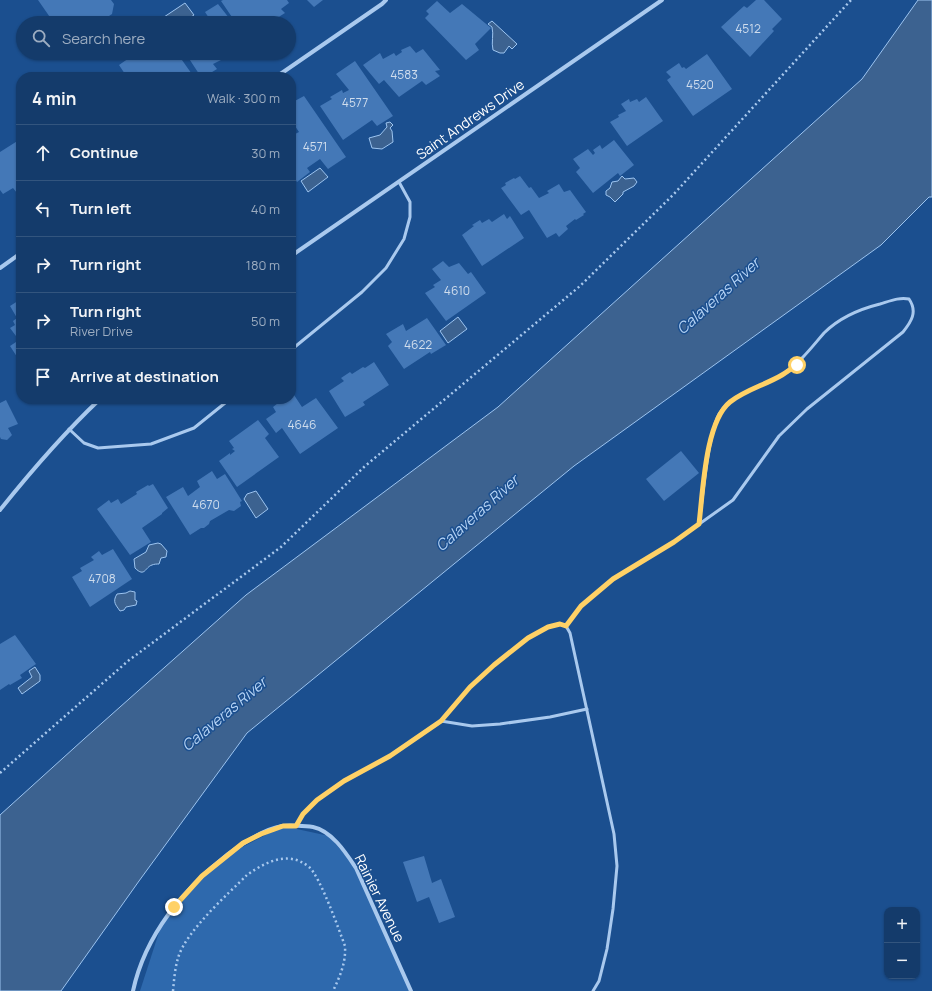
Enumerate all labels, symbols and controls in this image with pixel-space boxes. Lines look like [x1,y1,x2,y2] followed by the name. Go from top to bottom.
[16,16,296,60] search box
[735,20,761,37] house number: 4512
[30,27,52,49] icon: search
[62,28,145,49] text: Search here
[390,66,418,83] house number: 4583
[412,75,528,163] street label: Saint Andrews Drive
[686,76,714,93] house number: 4520
[32,87,76,110] text: 4 min
[207,89,280,107] text: Walk · 300 m
[342,94,368,111] house number: 4577
[303,138,327,155] house number: 4571
[32,142,54,164] icon: ahead
[70,142,138,163] text: Continue
[251,144,280,162] text: 30 m
[32,198,54,220] icon: left
[70,198,132,219] text: Turn left
[251,200,280,218] text: 40 m
[672,251,766,339] water label: Calaveras River
[32,254,54,276] icon: right
[70,254,141,275] text: Turn right
[246,256,280,274] text: 180 m
[444,282,470,299] house number: 4610
[70,301,141,322] text: Turn right
[32,310,54,332] icon: right
[251,312,280,330] text: 50 m
[70,322,133,340] text: River Drive
[404,336,432,353] house number: 4622
[788,356,806,374] route start
[32,366,54,388] icon: arrive
[70,366,219,387] text: Arrive at destination
[287,416,317,433] house number: 4646
[431,468,525,556] water label: Calaveras River
[192,496,220,513] house number: 4670
[88,570,116,587] house number: 4708
[177,670,273,756] water label: Calaveras River
[351,851,409,945] street label: Rainier Avenue
[165,898,183,916] route end
[884,907,920,979] map controls
[884,907,920,943] button: +
[884,943,920,979] button: −

